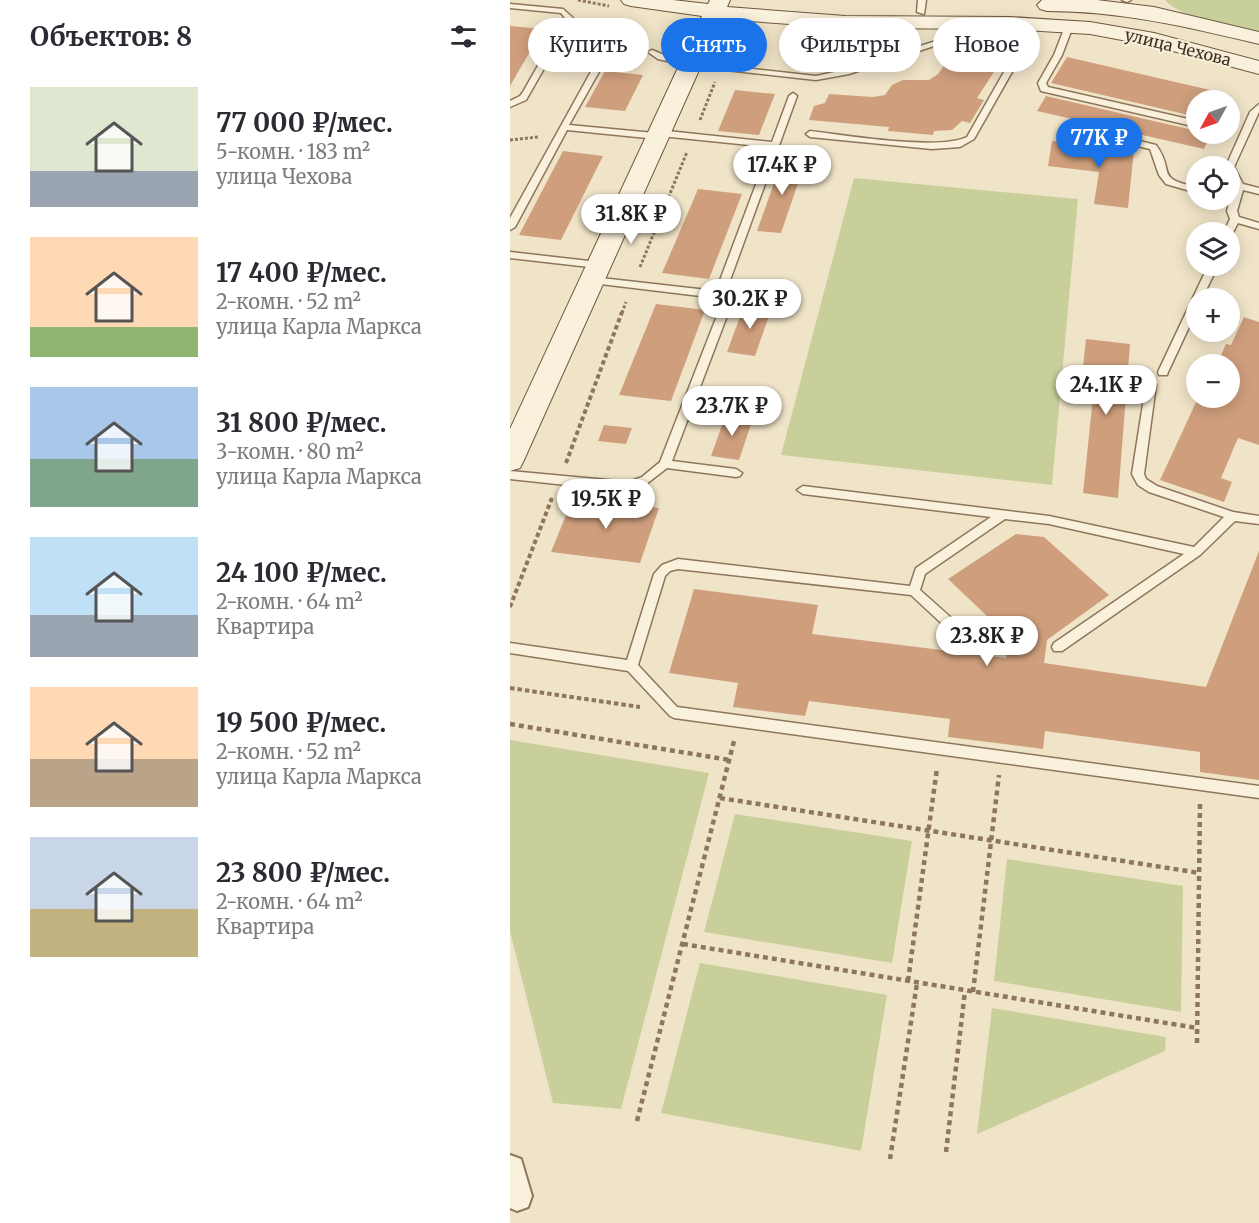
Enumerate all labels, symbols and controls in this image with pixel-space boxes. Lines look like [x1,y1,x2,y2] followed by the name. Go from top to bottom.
[528,18,649,72] chip: Купить
[661,18,767,72] chip: Снять
[779,18,921,72] chip: Фильтры
[933,18,1040,72] chip: Новое
[30,20,192,53] text: Объектов: 8
[447,20,480,53] icon: filters
[1123,24,1234,70] street label: улица Чехова
[1186,90,1240,144] north arrow
[1186,90,1240,408] map controls
[216,106,393,139] text: 77 000 ₽/мес.
[78,111,150,183] icon: home
[1057,118,1141,169] pin: 77K ₽
[1070,125,1128,150] text: 77K ₽
[216,139,370,164] text: 5-комн. · 183 m²
[727,145,837,196] pin: 17.4K ₽
[747,152,817,177] text: 17.4K ₽
[1186,156,1240,210] button: locate
[216,164,352,189] text: улица Чехова
[576,194,686,245] pin: 31.8K ₽
[595,201,667,226] text: 31.8K ₽
[1186,222,1240,276] button: layers
[216,256,387,289] text: 17 400 ₽/мес.
[78,261,150,333] icon: home
[695,279,805,330] pin: 30.2K ₽
[712,286,788,311] text: 30.2K ₽
[1186,288,1240,342] button: +
[216,289,361,314] text: 2-комн. · 52 m²
[216,314,422,339] text: улица Карла Маркса
[1186,354,1240,408] button: −
[1051,365,1161,416] pin: 24.1K ₽
[1070,372,1142,397] text: 24.1K ₽
[677,386,787,437] pin: 23.7K ₽
[696,393,768,418] text: 23.7K ₽
[216,406,387,439] text: 31 800 ₽/мес.
[78,411,150,483] icon: home
[216,439,363,464] text: 3-комн. · 80 m²
[216,464,422,489] text: улица Карла Маркса
[551,479,661,530] pin: 19.5K ₽
[571,486,641,511] text: 19.5K ₽
[216,556,387,589] text: 24 100 ₽/мес.
[78,561,150,633] icon: home
[216,589,363,614] text: 2-комн. · 64 m²
[216,614,314,639] text: Квартира
[932,616,1042,667] pin: 23.8K ₽
[950,623,1024,648] text: 23.8K ₽
[216,706,386,739] text: 19 500 ₽/мес.
[78,711,150,783] icon: home
[216,739,361,764] text: 2-комн. · 52 m²
[216,764,422,789] text: улица Карла Маркса
[216,856,390,889] text: 23 800 ₽/мес.
[78,861,150,933] icon: home
[216,889,363,914] text: 2-комн. · 64 m²
[216,914,314,939] text: Квартира

